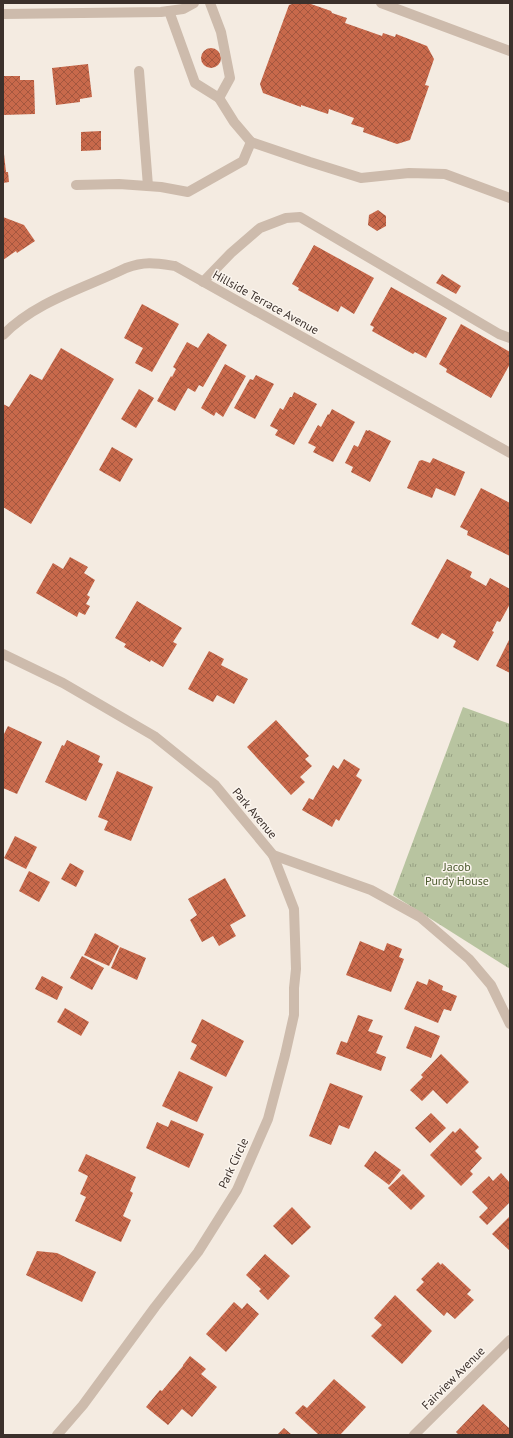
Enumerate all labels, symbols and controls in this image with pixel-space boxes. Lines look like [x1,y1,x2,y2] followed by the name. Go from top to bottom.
[210,267,322,337] street label: Hillside Terrace Avenue
[229,784,281,842] street label: Park Avenue
[425,859,489,888] park label: Jacob Purdy House
[215,1135,251,1191] street label: Park Circle
[418,1343,488,1413] street label: Fairview Avenue

